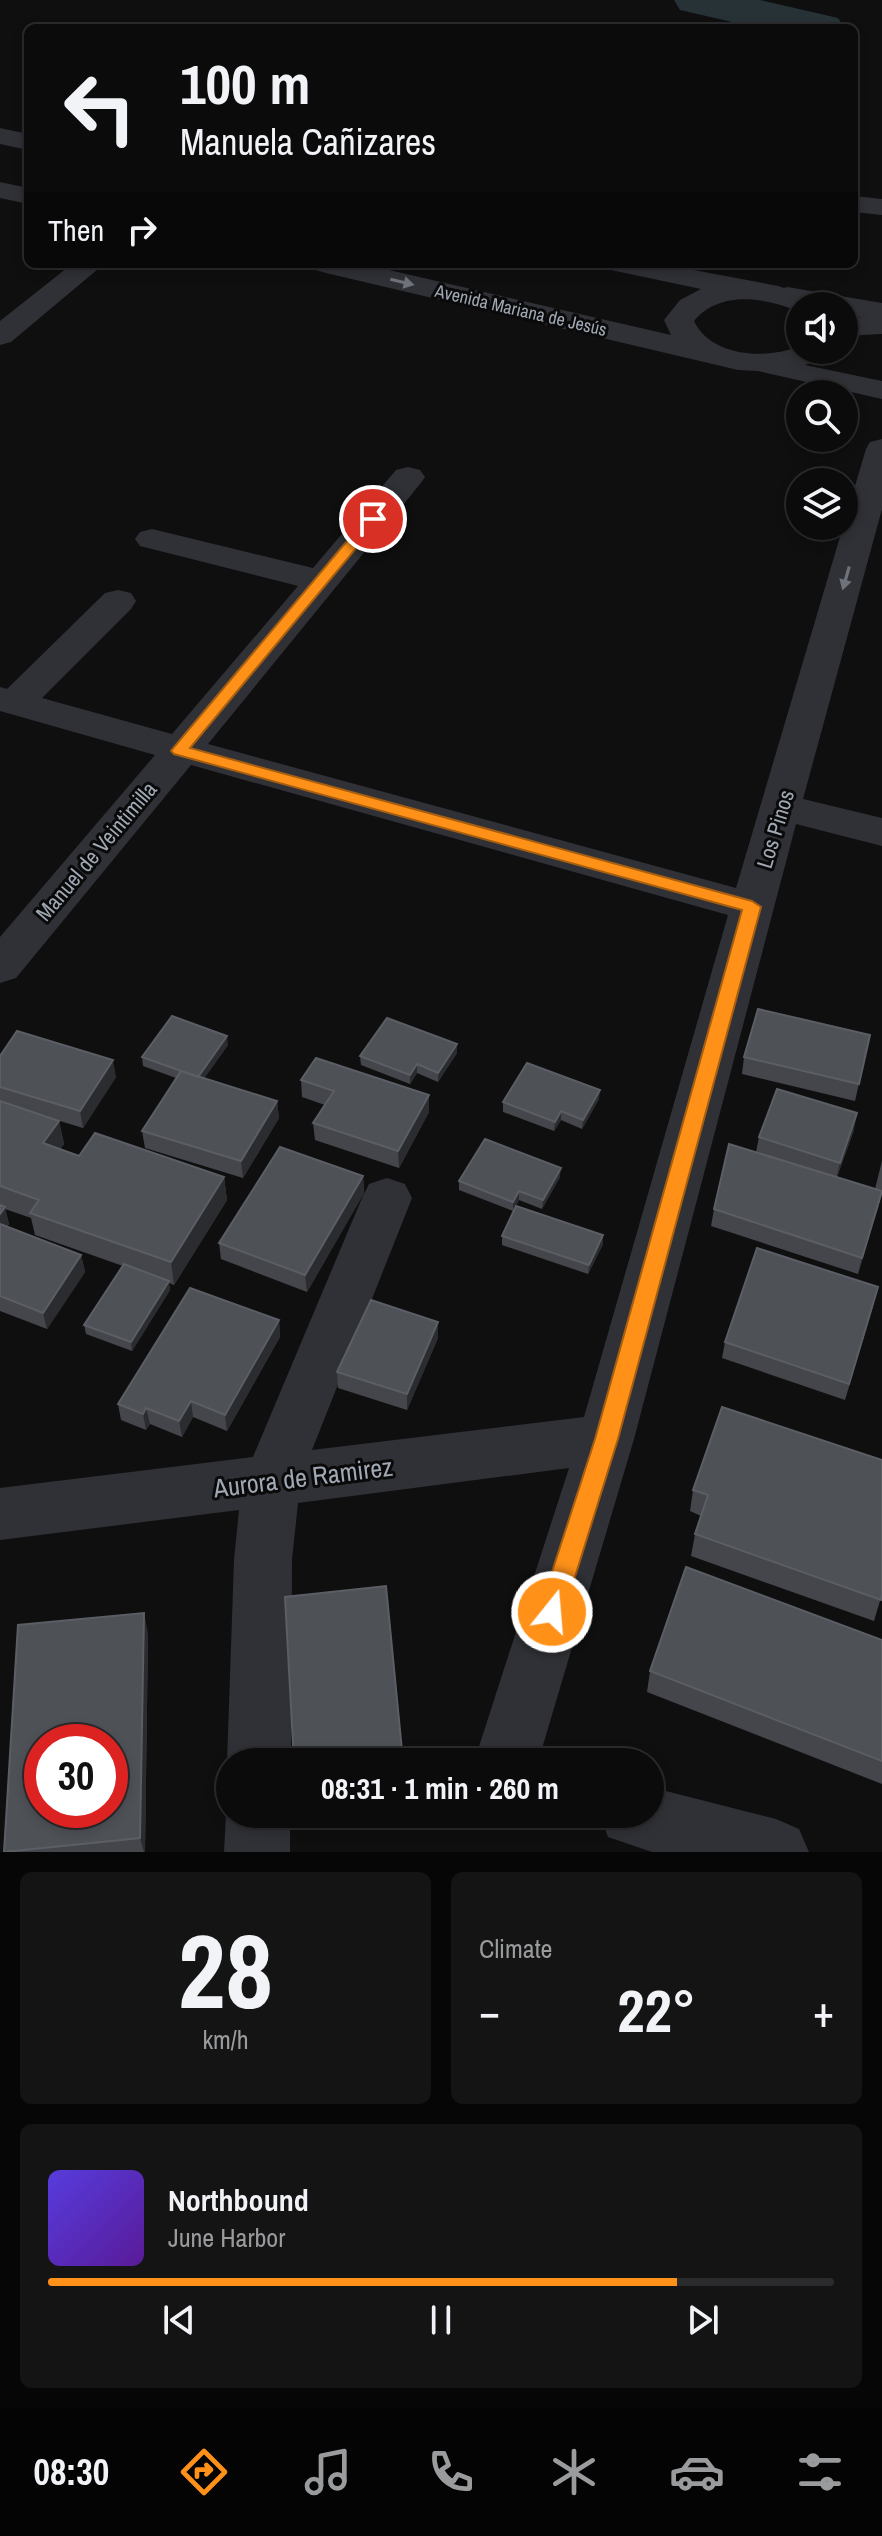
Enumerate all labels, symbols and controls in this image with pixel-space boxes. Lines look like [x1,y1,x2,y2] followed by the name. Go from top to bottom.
[180,46,310,121] text: 100 m
[48,56,152,160] icon: left
[180,118,436,166] text: Manuela Cañizares
[120,208,164,252] icon: right
[48,210,104,250] text: Then
[389,276,414,289] one-way arrow
[432,278,609,342] street label: Avenida Mariana de Jesús
[786,292,858,540] map controls
[786,292,858,364] button: sound
[786,380,858,452] button: search
[786,468,858,540] button: layers
[339,485,407,553] pin
[351,497,395,541] icon: arrive
[839,566,852,590] one-way arrow
[29,775,163,927] street label: Manuel de Veintimilla
[749,786,801,872] street label: Los Pinos
[210,1449,395,1505] street label: Aurora de Ramirez
[510,1570,594,1654] position arrow
[24,1724,128,1828] speed limit sign: 30
[321,1768,559,1808] text: 08:31 · 1 min · 260 m
[178,1900,273,2040] text: 28
[479,1931,552,1966] text: Climate
[617,1970,696,2051] text: 22°
[479,1981,500,2041] text: −
[813,1981,834,2041] text: +
[202,2022,249,2057] text: km/h
[168,2180,309,2220] text: Northbound
[168,2220,285,2255] text: June Harbor
[157,2298,201,2342] icon: previous
[419,2298,463,2342] icon: pause
[681,2298,725,2342] icon: next
[176,2444,232,2500] icon: directions
[300,2444,356,2500] icon: music
[423,2444,479,2500] icon: phone
[546,2444,602,2500] icon: climate
[669,2444,725,2500] icon: car
[792,2444,848,2500] icon: filters
[34,2448,109,2496] text: 08:30

